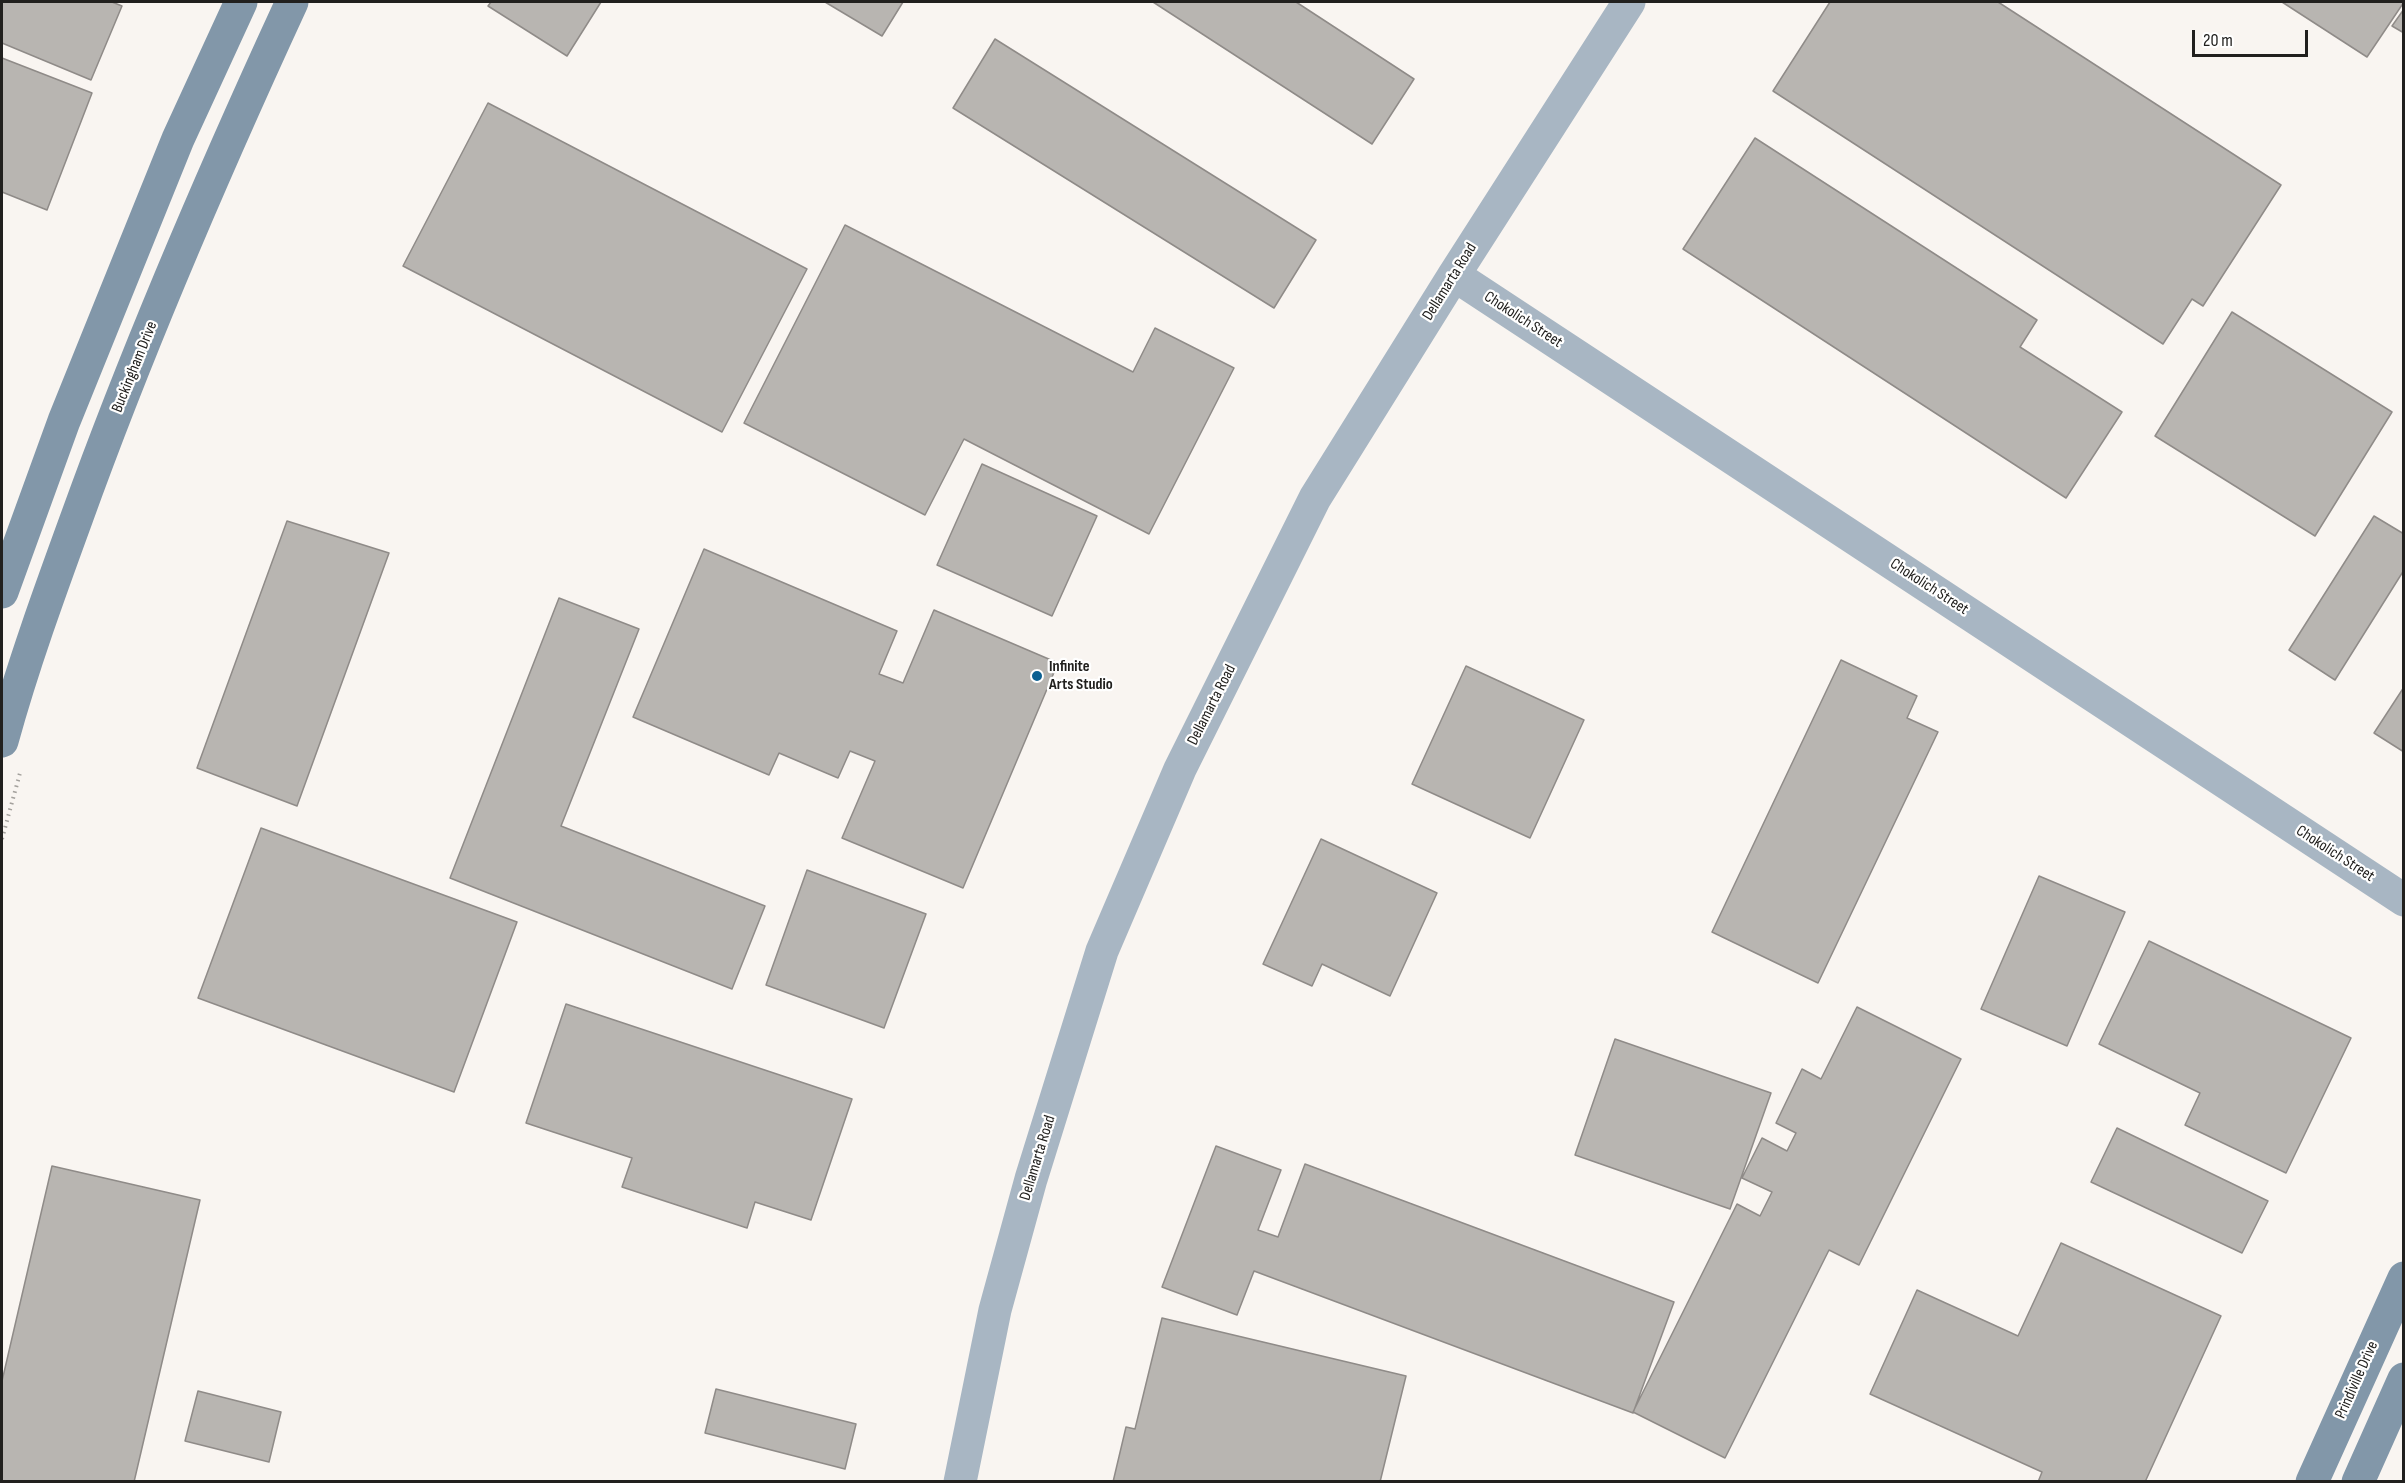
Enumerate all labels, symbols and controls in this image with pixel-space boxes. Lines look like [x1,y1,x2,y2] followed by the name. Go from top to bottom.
[2195,18,2310,56] scale bar
[2203,30,2233,51] text: 20 m
[1419,240,1481,324] street label: Dellamarta Road
[1480,288,1566,352] street label: Chokolich Street
[108,319,162,415] street label: Buckingham Drive
[1886,555,1972,619] street label: Chokolich Street
[1049,657,1113,695] place label: Infinite Arts Studio
[1184,662,1240,748] street label: Dellamarta Road
[1030,669,1044,683] marker: Infinite Arts Studio
[2292,822,2378,886] street label: Chokolich Street
[1016,1113,1060,1203] street label: Dellamarta Road
[2331,1338,2383,1422] street label: Prindiville Drive

